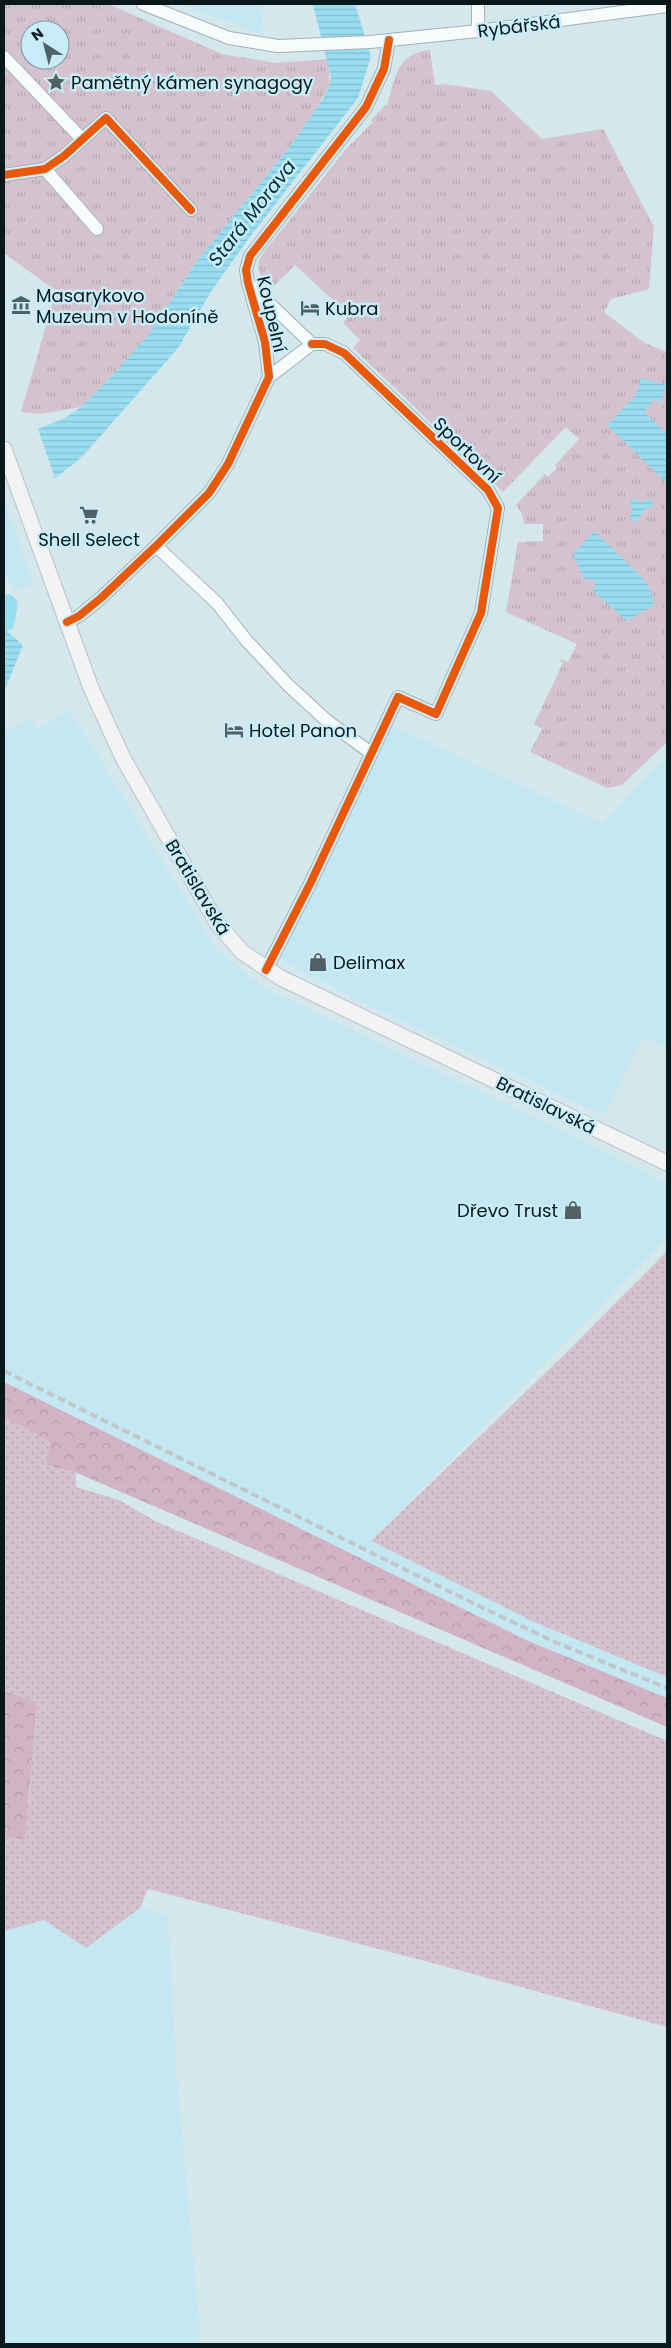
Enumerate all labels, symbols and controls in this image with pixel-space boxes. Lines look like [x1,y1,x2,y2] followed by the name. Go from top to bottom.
[476,9,562,43] street label: Rybářská
[20,20,70,70] north arrow
[27,23,47,46] text: N
[71,70,313,95] place label: Pamětný kámen synagogy
[45,71,67,93] place icon: Pamětný kámen synagogy
[202,154,302,272] water label: Stará Morava
[251,273,293,355] street label: Koupelní
[36,283,218,329] place label: Masarykovo Muzeum v Hodoníně
[10,294,32,316] museum icon: Masarykovo Muzeum v Hodoníně
[325,296,378,321] place label: Kubra
[299,297,321,319] hotel icon: Kubra
[428,411,506,489] street label: Sportovní
[78,504,100,526] supermarket icon: Shell Select
[38,527,140,552] place label: Shell Select
[249,718,357,743] place label: Hotel Panon
[223,719,245,741] hotel icon: Hotel Panon
[160,834,236,940] street label: Bratislavská
[333,950,405,975] place label: Delimax
[307,951,329,973] shop icon: Delimax
[492,1070,600,1140] street label: Bratislavská
[457,1198,558,1223] place label: Dřevo Trust
[562,1199,584,1221] shop icon: Dřevo Trust

